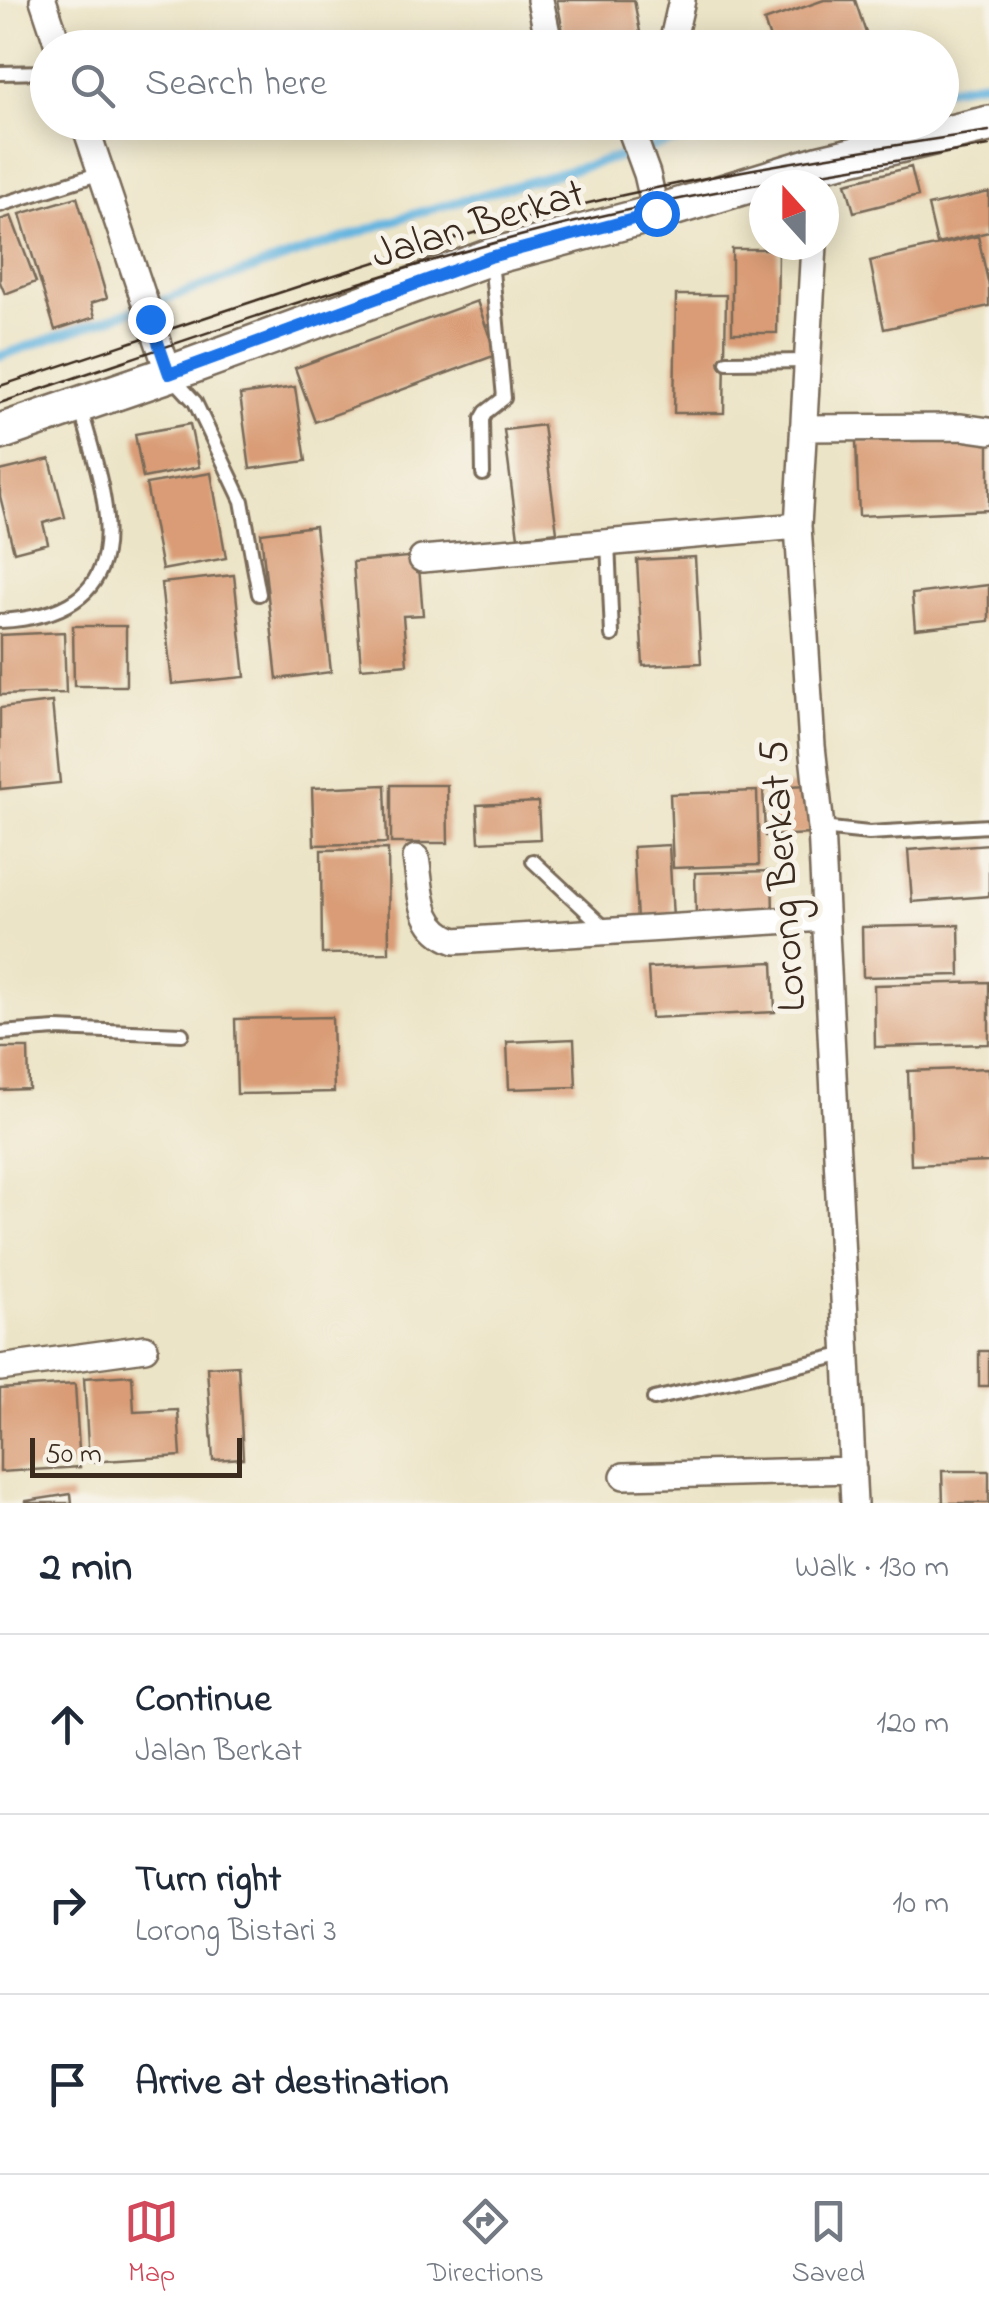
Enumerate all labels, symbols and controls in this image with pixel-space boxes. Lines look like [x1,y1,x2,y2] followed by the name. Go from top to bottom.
[30,30,959,140] search box
[145,57,327,113] text: Search here
[65,58,120,113] icon: search
[364,164,592,287] street label: Jalan Berkat
[749,170,839,260] north arrow
[634,191,680,237] route start
[128,297,174,343] route end
[745,738,824,1014] street label: Lorong Berkat 5
[30,1433,242,1478] scale bar
[45,1435,102,1476] text: 50 m
[40,1538,132,1599] text: 2 min
[795,1545,949,1592] text: Walk · 130 m
[135,1673,271,1729] text: Continue
[40,1697,95,1752] icon: ahead
[876,1701,949,1748] text: 120 m
[135,1729,302,1776] text: Jalan Berkat
[135,1853,281,1909] text: Turn right
[40,1877,95,1932] icon: right
[892,1881,949,1928] text: 10 m
[135,1909,337,1956] text: Lorong Bistari 3
[135,2056,449,2112] text: Arrive at destination
[40,2057,95,2112] icon: arrive
[124,2194,179,2295] tab: Map
[427,2194,544,2295] tab: Directions
[792,2194,865,2295] tab: Saved

